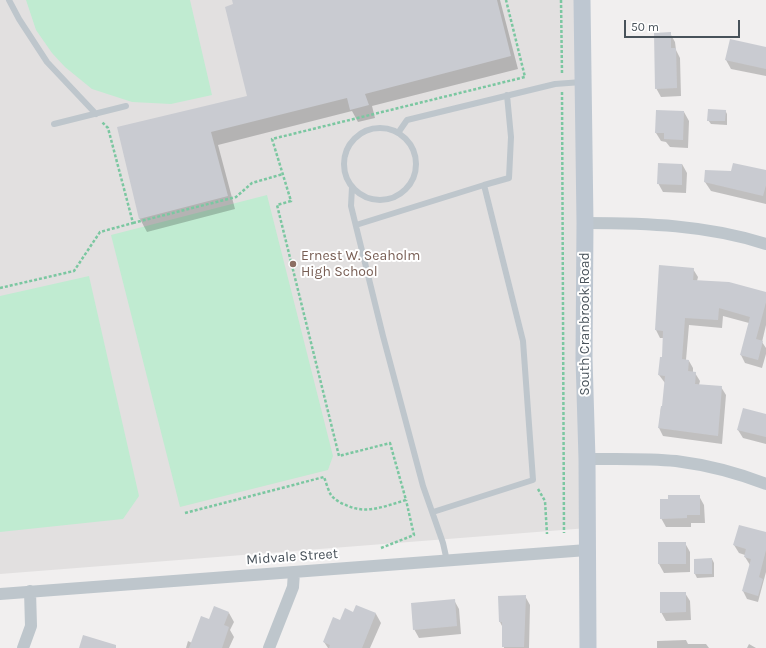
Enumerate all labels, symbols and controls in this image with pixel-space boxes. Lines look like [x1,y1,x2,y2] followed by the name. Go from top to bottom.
[626,12,742,38] scale bar
[631,20,659,34] text: 50 m
[301,248,420,280] place label: Ernest W. Seaholm High School
[577,252,593,396] street label: South Cranbrook Road
[288,259,298,269] marker: Ernest W. Seaholm High School
[246,545,338,569] street label: Midvale Street

